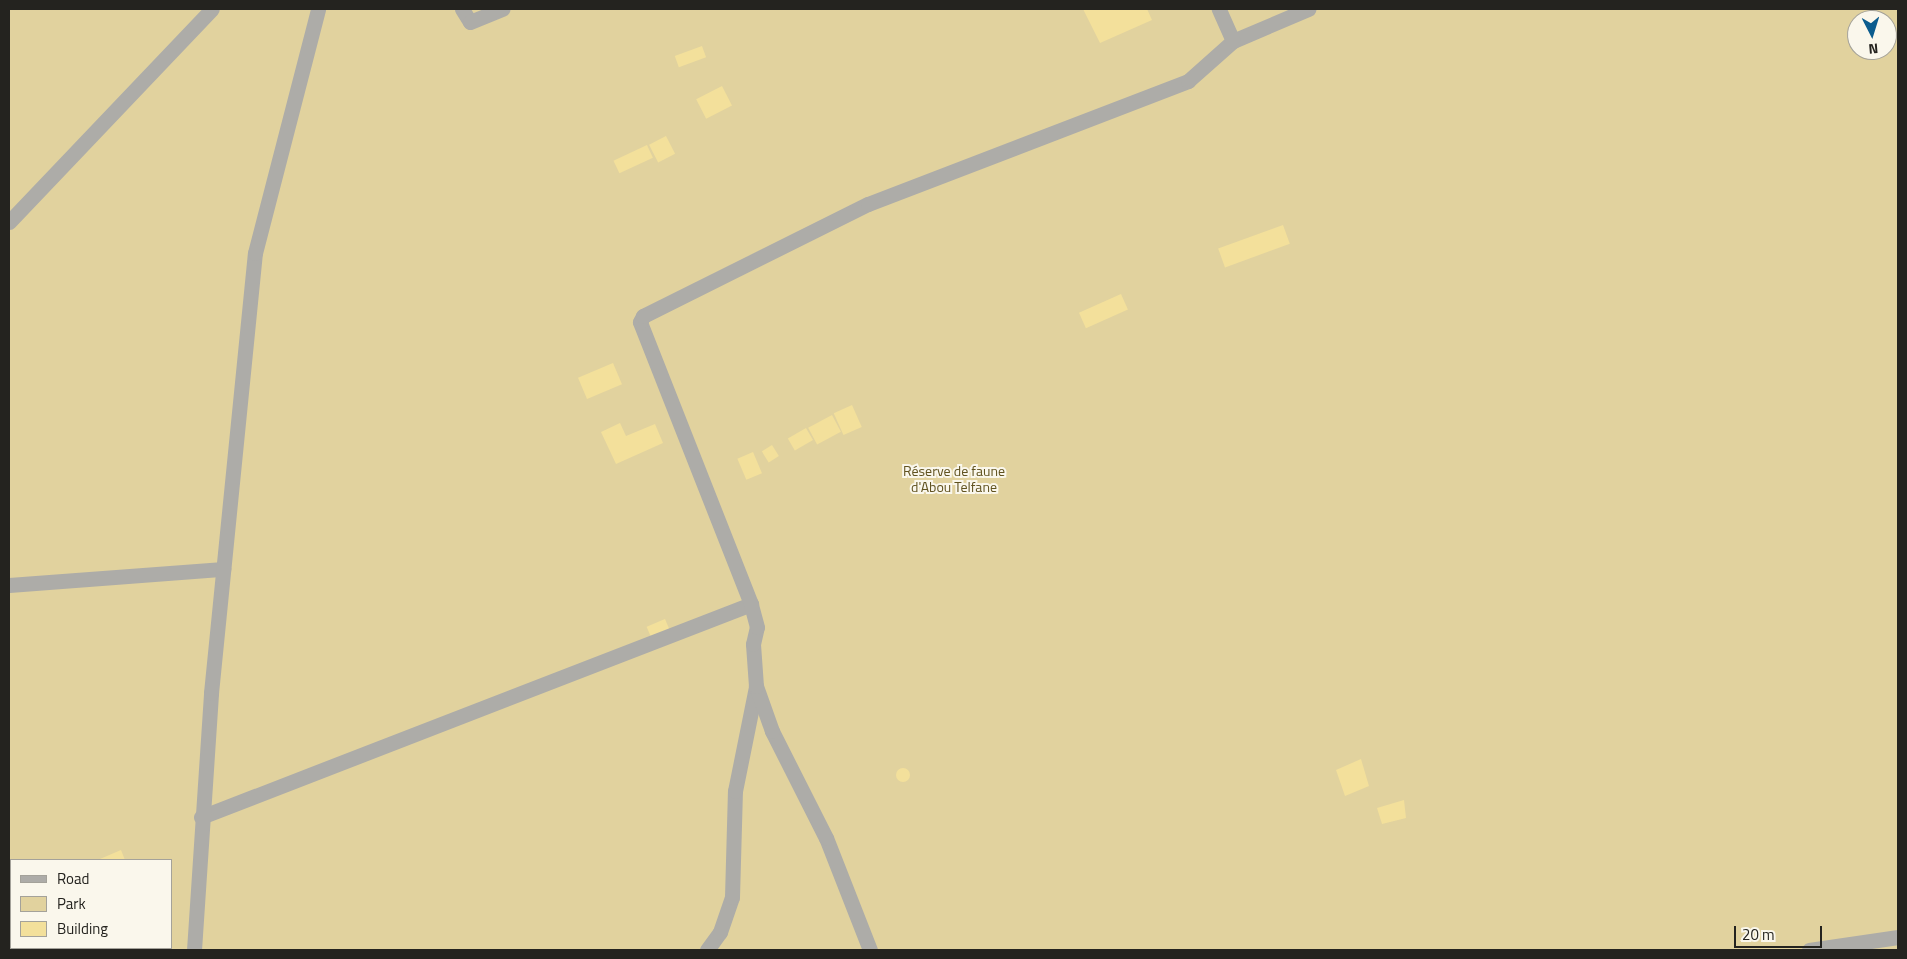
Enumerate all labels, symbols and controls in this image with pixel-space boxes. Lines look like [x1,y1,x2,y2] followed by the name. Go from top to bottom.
[1847,10,1897,60] north arrow
[1868,39,1879,60] text: N
[903,463,1005,496] park label: Réserve de faune d'Abou Telfane
[10,859,172,949] legend
[57,867,89,890] text: Road
[57,892,86,915] text: Park
[1737,916,1824,948] scale bar
[57,917,108,940] text: Building
[1742,923,1775,946] text: 20 m

